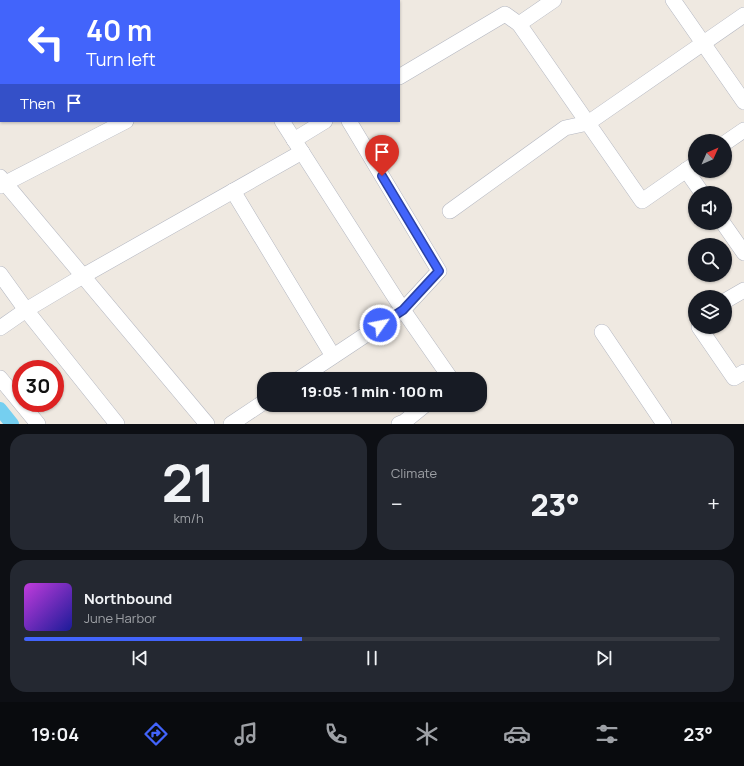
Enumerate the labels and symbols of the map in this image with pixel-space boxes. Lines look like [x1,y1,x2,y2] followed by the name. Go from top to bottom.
[688,134,732,178] north arrow
[365,135,399,176] pin
[359,304,401,346] position arrow
[12,360,64,412] speed limit sign: 30

